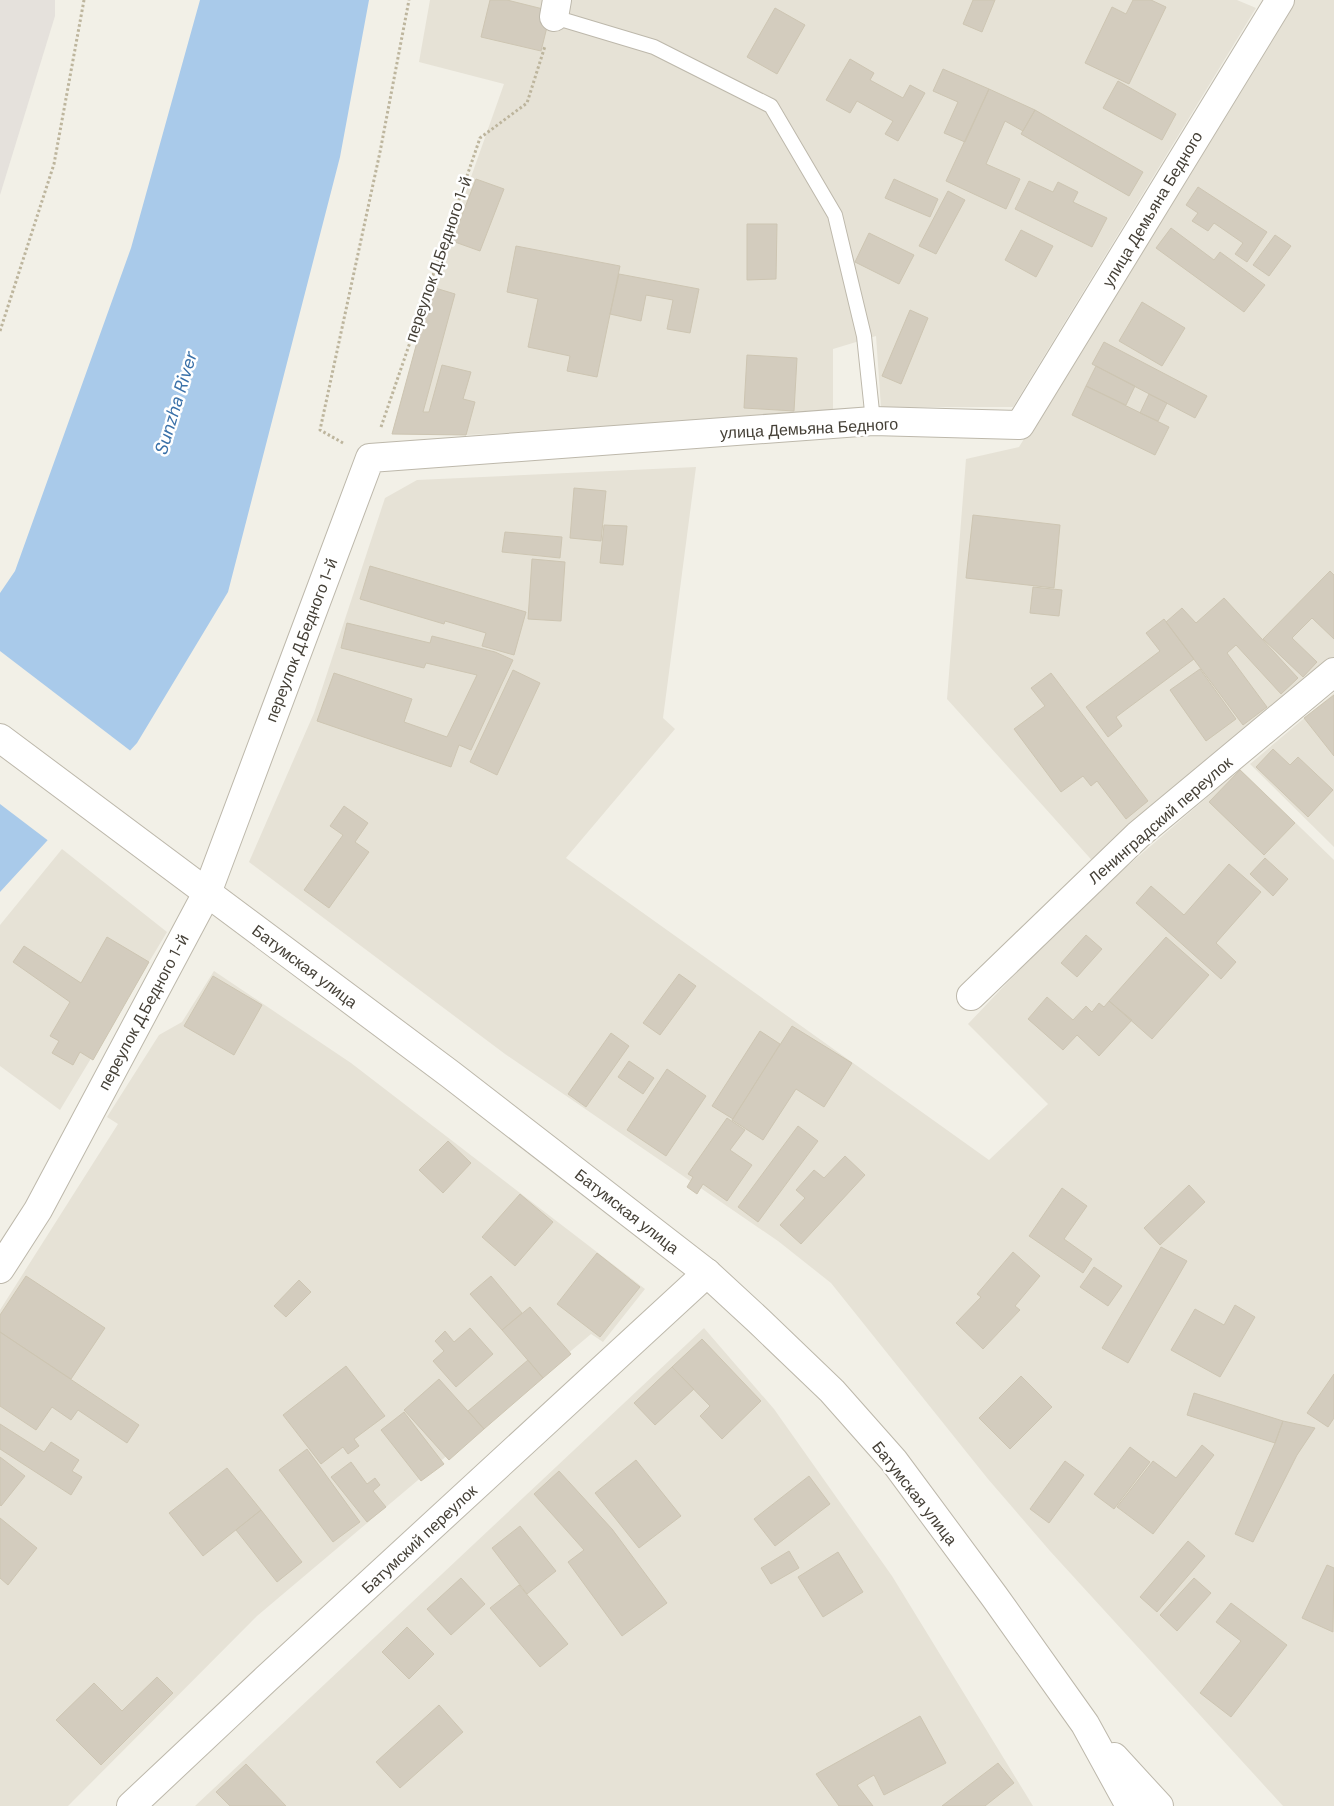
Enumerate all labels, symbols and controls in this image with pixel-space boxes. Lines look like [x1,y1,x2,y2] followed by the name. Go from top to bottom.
[1097,127,1207,291] street label: улица Демьяна Бедного
[400,174,477,345] street label: переулок Д.Бедного 1-й
[149,347,203,457] water label: Sunzha River
[719,413,899,444] street label: улица Демьяна Бедного
[261,555,342,725] street label: переулок Д.Бедного 1-й
[1084,751,1238,889] street label: Ленинградский переулок
[248,920,362,1013] street label: Батумская улица
[93,931,194,1094] street label: переулок Д.Бедного 1-й
[570,1164,683,1259] street label: Батумская улица
[867,1437,962,1550] street label: Батумская улица
[357,1480,482,1598] street label: Батумский переулок

